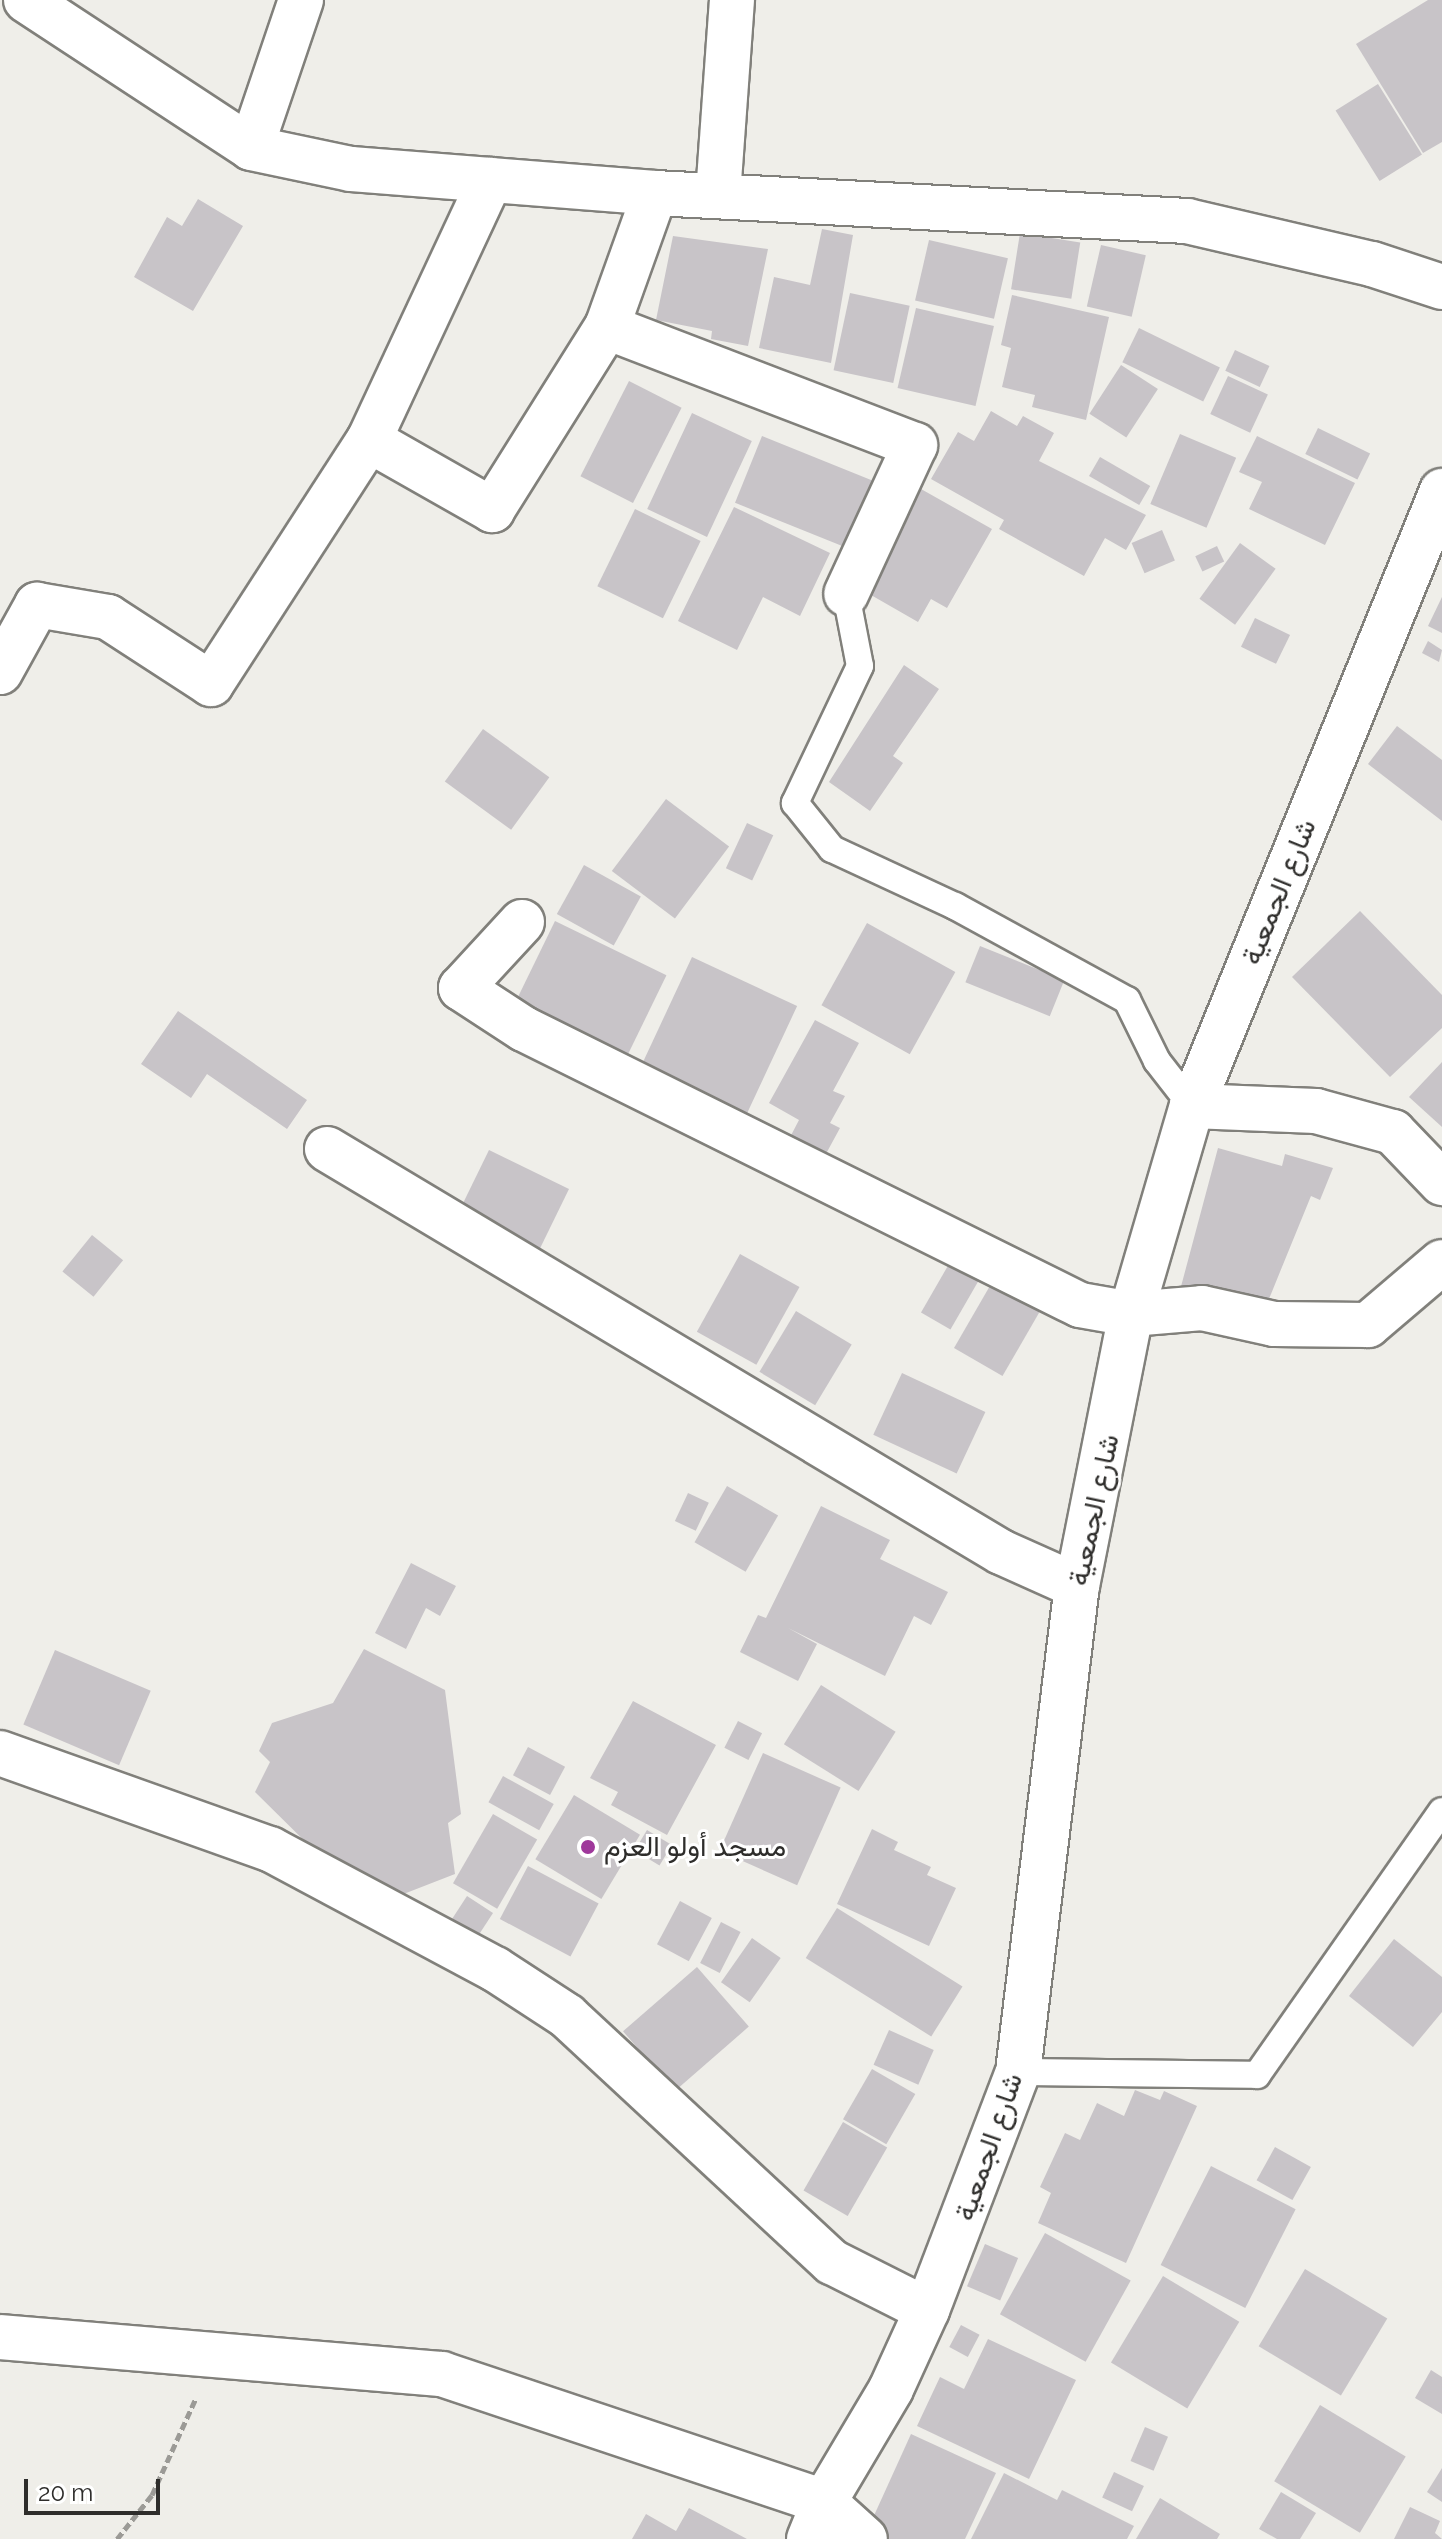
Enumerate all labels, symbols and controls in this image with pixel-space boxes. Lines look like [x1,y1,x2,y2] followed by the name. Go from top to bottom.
[1235,814,1323,970] street label: شارع الجمعية
[1062,1431,1126,1589] street label: شارع الجمعية
[604,1830,786,1864] place label: مسجد أولو العزم
[579,1838,597,1856] marker: مسجد أولو العزم
[948,2069,1030,2225] street label: شارع الجمعية
[28,2463,164,2513] scale bar
[38,2478,93,2507] text: 20 m

